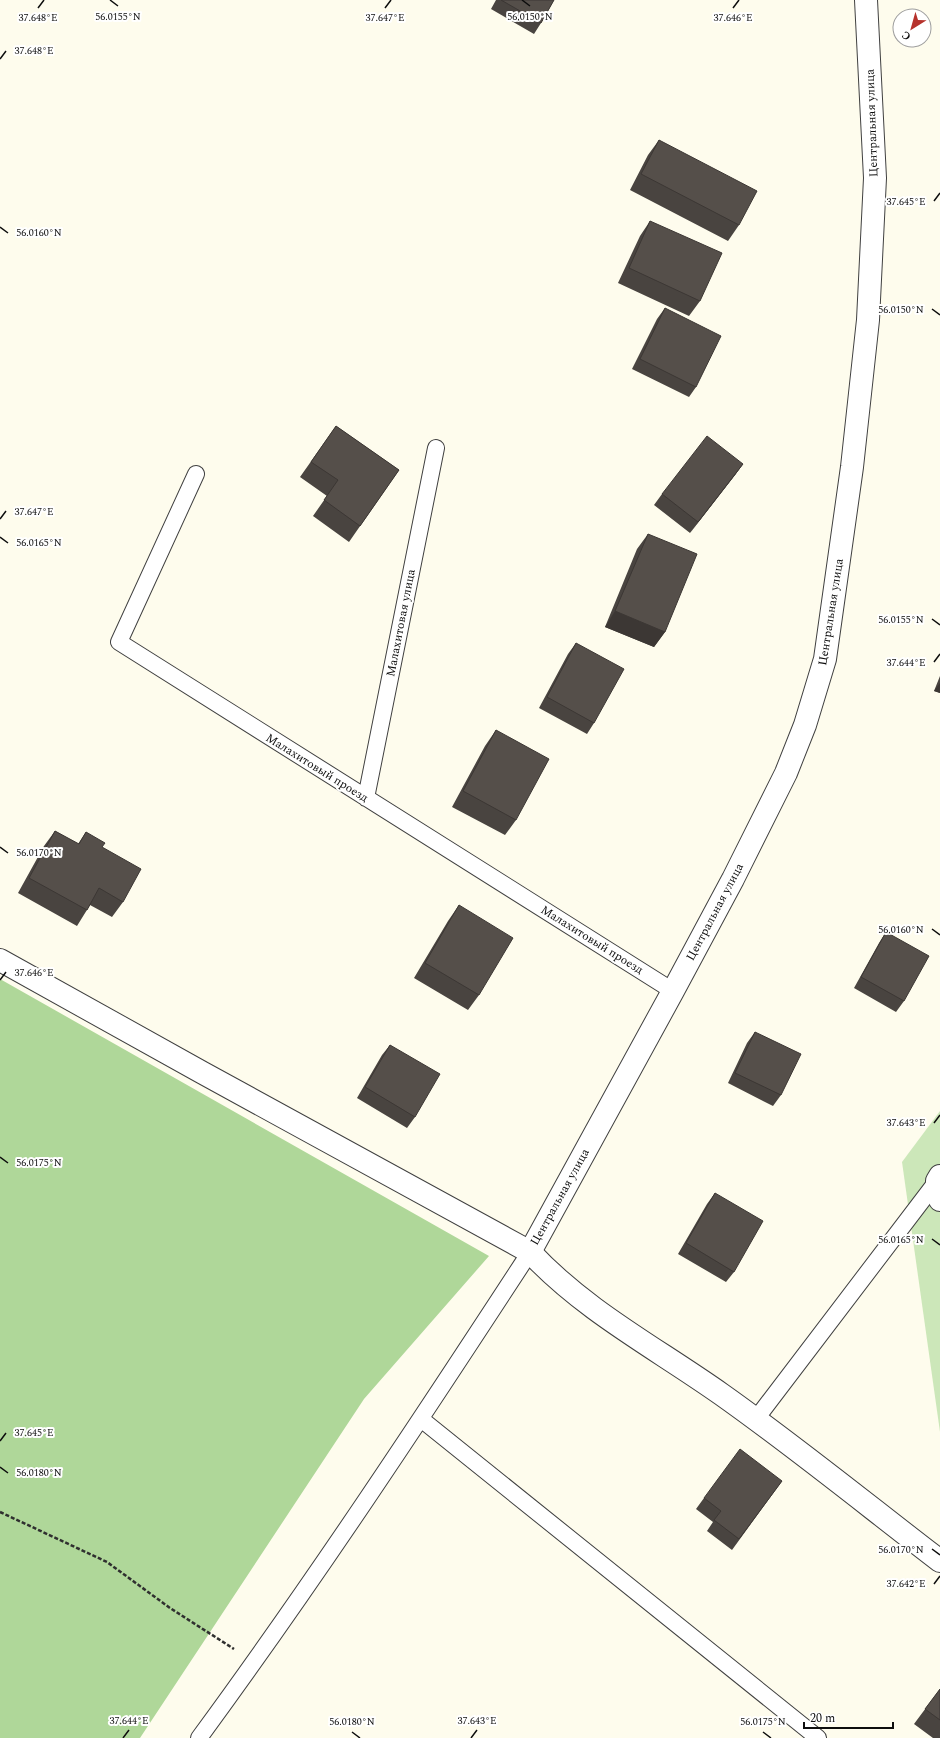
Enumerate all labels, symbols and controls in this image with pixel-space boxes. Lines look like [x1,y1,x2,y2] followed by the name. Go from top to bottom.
[892,8,932,48] north arrow
[95,9,141,25] text: 56.0155°N
[507,9,553,25] text: 56.0150°N
[18,10,58,26] text: 37.648°E
[365,10,405,26] text: 37.647°E
[713,10,753,26] text: 37.646°E
[898,26,915,45] text: С
[14,43,54,59] text: 37.648°E
[861,69,883,177] street label: Центральная улица
[886,194,926,210] text: 37.645°E
[16,225,62,241] text: 56.0160°N
[878,302,924,318] text: 56.0150°N
[14,504,54,520] text: 37.647°E
[16,535,62,551] text: 56.0165°N
[813,557,849,667] street label: Центральная улица
[381,567,421,678] street label: Малахитовая улица
[878,612,924,628] text: 56.0155°N
[886,655,926,671] text: 37.644°E
[262,729,372,807] street label: Малахитовый проезд
[16,845,62,861] text: 56.0170°N
[681,860,749,964] street label: Центральная улица
[537,901,647,979] street label: Малахитовый проезд
[878,922,924,938] text: 56.0160°N
[14,965,54,981] text: 37.646°E
[886,1115,926,1131] text: 37.643°E
[525,1145,595,1249] street label: Центральная улица
[16,1155,62,1171] text: 56.0175°N
[878,1232,924,1248] text: 56.0165°N
[14,1425,54,1441] text: 37.645°E
[16,1465,62,1481] text: 56.0180°N
[878,1542,924,1558] text: 56.0170°N
[886,1576,926,1592] text: 37.642°E
[804,1704,893,1730] scale bar
[810,1709,835,1728] text: 20 m
[109,1713,149,1729] text: 37.644°E
[457,1713,497,1729] text: 37.643°E
[329,1714,375,1730] text: 56.0180°N
[740,1714,786,1730] text: 56.0175°N

